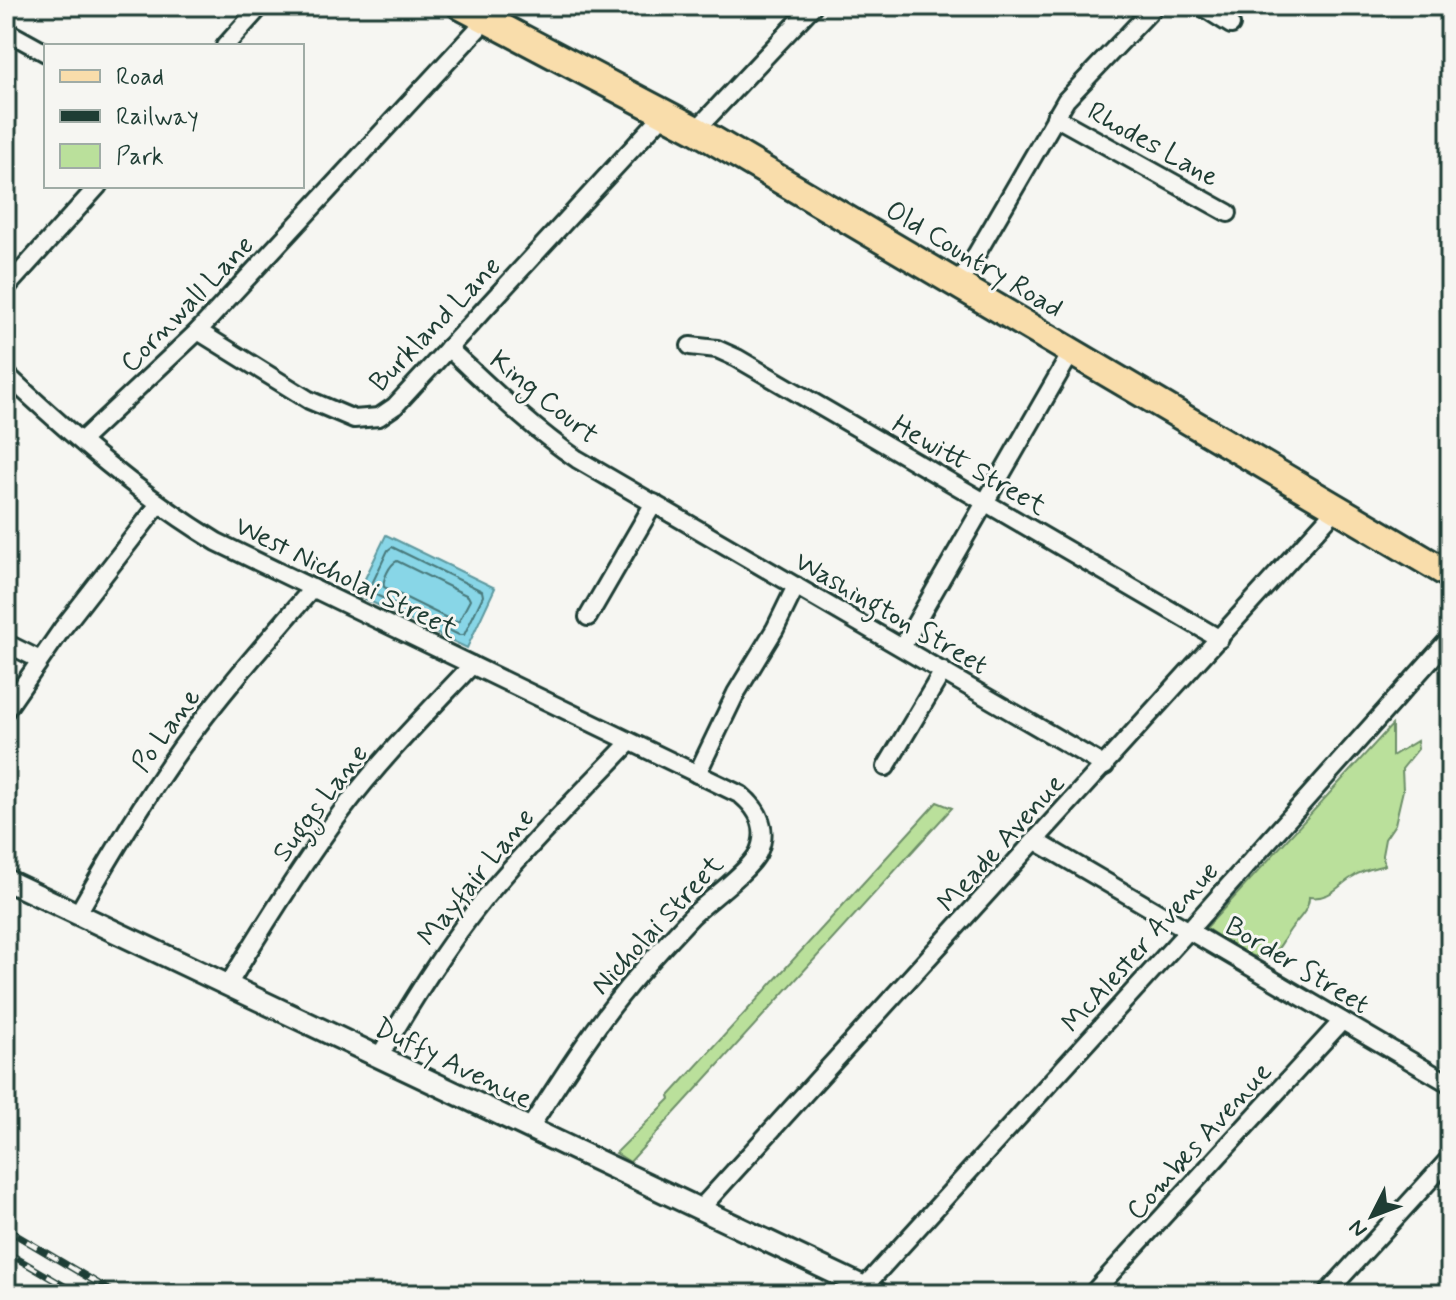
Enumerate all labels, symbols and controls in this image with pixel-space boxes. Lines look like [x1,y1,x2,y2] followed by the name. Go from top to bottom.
[44,44,304,188] legend
[116,62,164,93] text: Road
[1080,94,1225,197] street label: Rhodes Lane
[116,102,199,133] text: Railway
[116,142,164,173] text: Park
[878,193,1069,328] street label: Old Country Road
[113,228,263,382] street label: Cornwall Lane
[362,249,510,401] street label: Burkland Lane
[480,343,606,455] street label: King Court
[885,407,1053,526] street label: Hewitt Street
[228,508,464,649] street label: West Nicholai Street
[786,544,994,687] street label: Washington Street
[124,681,210,780] street label: Po Lane
[264,737,380,872] street label: Suggs Lane
[930,766,1074,921] street label: Meade Avenue
[410,801,544,954] street label: Mayfair Lane
[583,847,733,1004] street label: Nicholai Street
[1054,854,1228,1041] street label: McAlester Avenue
[1217,908,1376,1024] street label: Border Street
[368,1010,538,1118] street label: Duffy Avenue
[1119,1055,1281,1229] street label: Combes Avenue
[1332,1176,1412,1256] north arrow
[1343,1213,1374,1243] text: N

